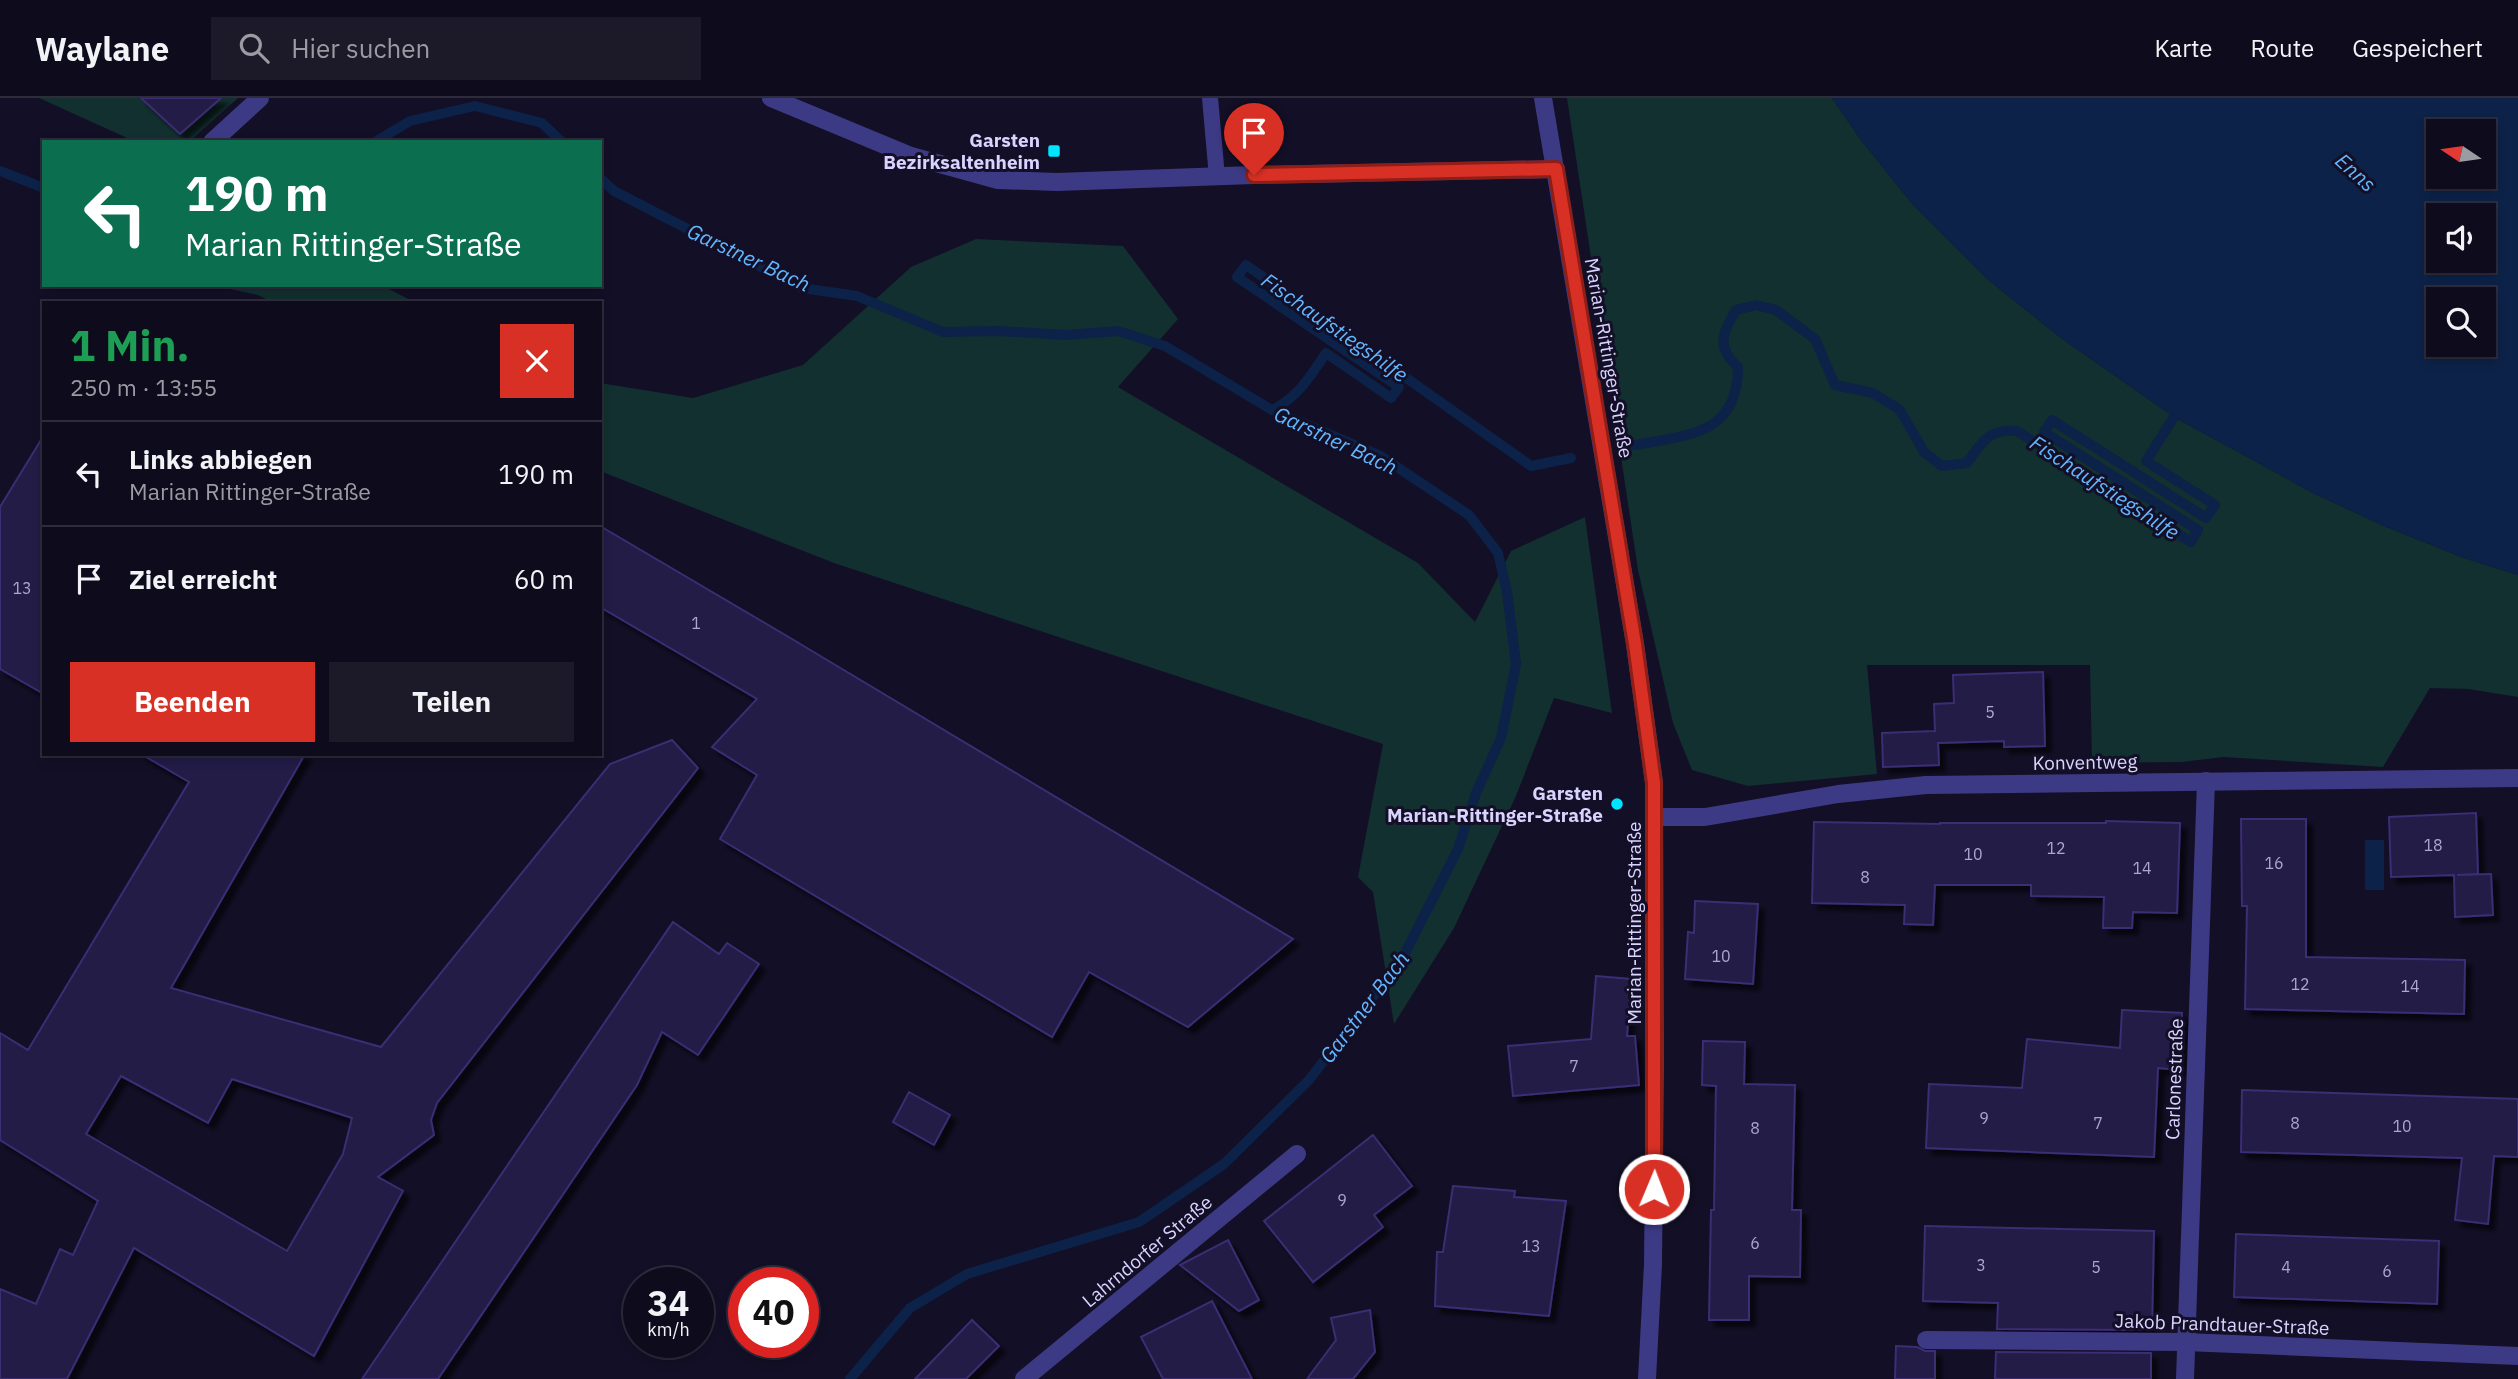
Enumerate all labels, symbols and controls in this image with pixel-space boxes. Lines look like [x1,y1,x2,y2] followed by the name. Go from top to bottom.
[211,17,701,80] search box
[35,27,169,70] text: Waylane
[235,29,273,67] icon: search
[291,31,430,65] text: Hier suchen
[2154,32,2213,64] text: Karte
[2251,32,2314,64] text: Route
[2352,32,2483,64] text: Gespeichert
[1224,103,1284,175] pin
[1235,114,1273,152] icon: arrive
[2426,119,2496,189] north arrow
[2426,119,2496,357] map controls
[883,128,1040,174] place label: Garsten Bezirksaltenheim
[1046,143,1062,159] marker: Garsten Bezirksaltenheim
[2330,146,2382,198] water label: Enns
[185,161,329,224] text: 190 m
[70,168,161,259] icon: left
[2426,203,2496,273] button: sound
[683,216,815,298] water label: Garstner Bach
[185,223,522,265] text: Marian Rittinger-Straße
[1580,256,1638,460] street label: Marian-Rittinger-Straße
[1256,266,1414,388] water label: Fischaufstiegshilfe
[2426,287,2496,357] button: search
[70,318,190,373] text: 1 Min.
[500,324,574,398] button: close
[70,372,217,402] text: 250 m · 13:55
[1270,399,1402,481] water label: Garstner Bach
[2025,428,2185,546] water label: Fischaufstiegshilfe
[129,442,312,476] text: Links abbiegen
[70,455,108,493] icon: left
[498,457,574,491] text: 190 m
[129,476,371,506] text: Marian Rittinger-Straße
[70,560,108,598] icon: arrive
[129,562,277,596] text: Ziel erreicht
[514,562,574,596] text: 60 m
[12,578,32,598] house number: 13
[691,613,701,633] house number: 1
[70,662,315,742] button: Beenden
[329,662,574,742] button: Teilen
[1985,702,1995,722] house number: 5
[2032,749,2138,775] street label: Konventweg
[1387,781,1603,827] place label: Garsten Marian-Rittinger-Straße
[1609,796,1625,812] marker: Garsten Marian-Rittinger-Straße
[1622,822,1646,1024] street label: Marian-Rittinger-Straße
[2423,835,2443,855] house number: 18
[2046,838,2066,858] house number: 12
[1963,844,1983,864] house number: 10
[2264,853,2284,873] house number: 16
[2132,858,2152,878] house number: 14
[1860,867,1870,887] house number: 8
[1313,946,1415,1068] water label: Garstner Bach
[1711,946,1731,966] house number: 10
[2290,974,2310,994] house number: 12
[2400,976,2420,996] house number: 14
[2160,1018,2188,1140] street label: Carlonestraße
[1569,1056,1579,1076] house number: 7
[1979,1108,1989,1128] house number: 9
[2093,1113,2103,1133] house number: 7
[2290,1113,2300,1133] house number: 8
[2392,1116,2412,1136] house number: 10
[1750,1118,1760,1138] house number: 8
[1617,1152,1691,1226] position arrow
[1077,1190,1217,1312] street label: Lahrndorfer Straße
[1337,1190,1347,1210] house number: 9
[1750,1233,1760,1253] house number: 6
[1521,1236,1541,1256] house number: 13
[1976,1255,1986,1275] house number: 3
[2091,1257,2101,1277] house number: 5
[2281,1257,2291,1277] house number: 4
[2382,1261,2392,1281] house number: 6
[728,1267,819,1358] speed limit sign: 40
[647,1280,690,1326] text: 34
[2114,1308,2330,1340] street label: Jakob Prandtauer-Straße
[647,1318,690,1341] text: km/h

